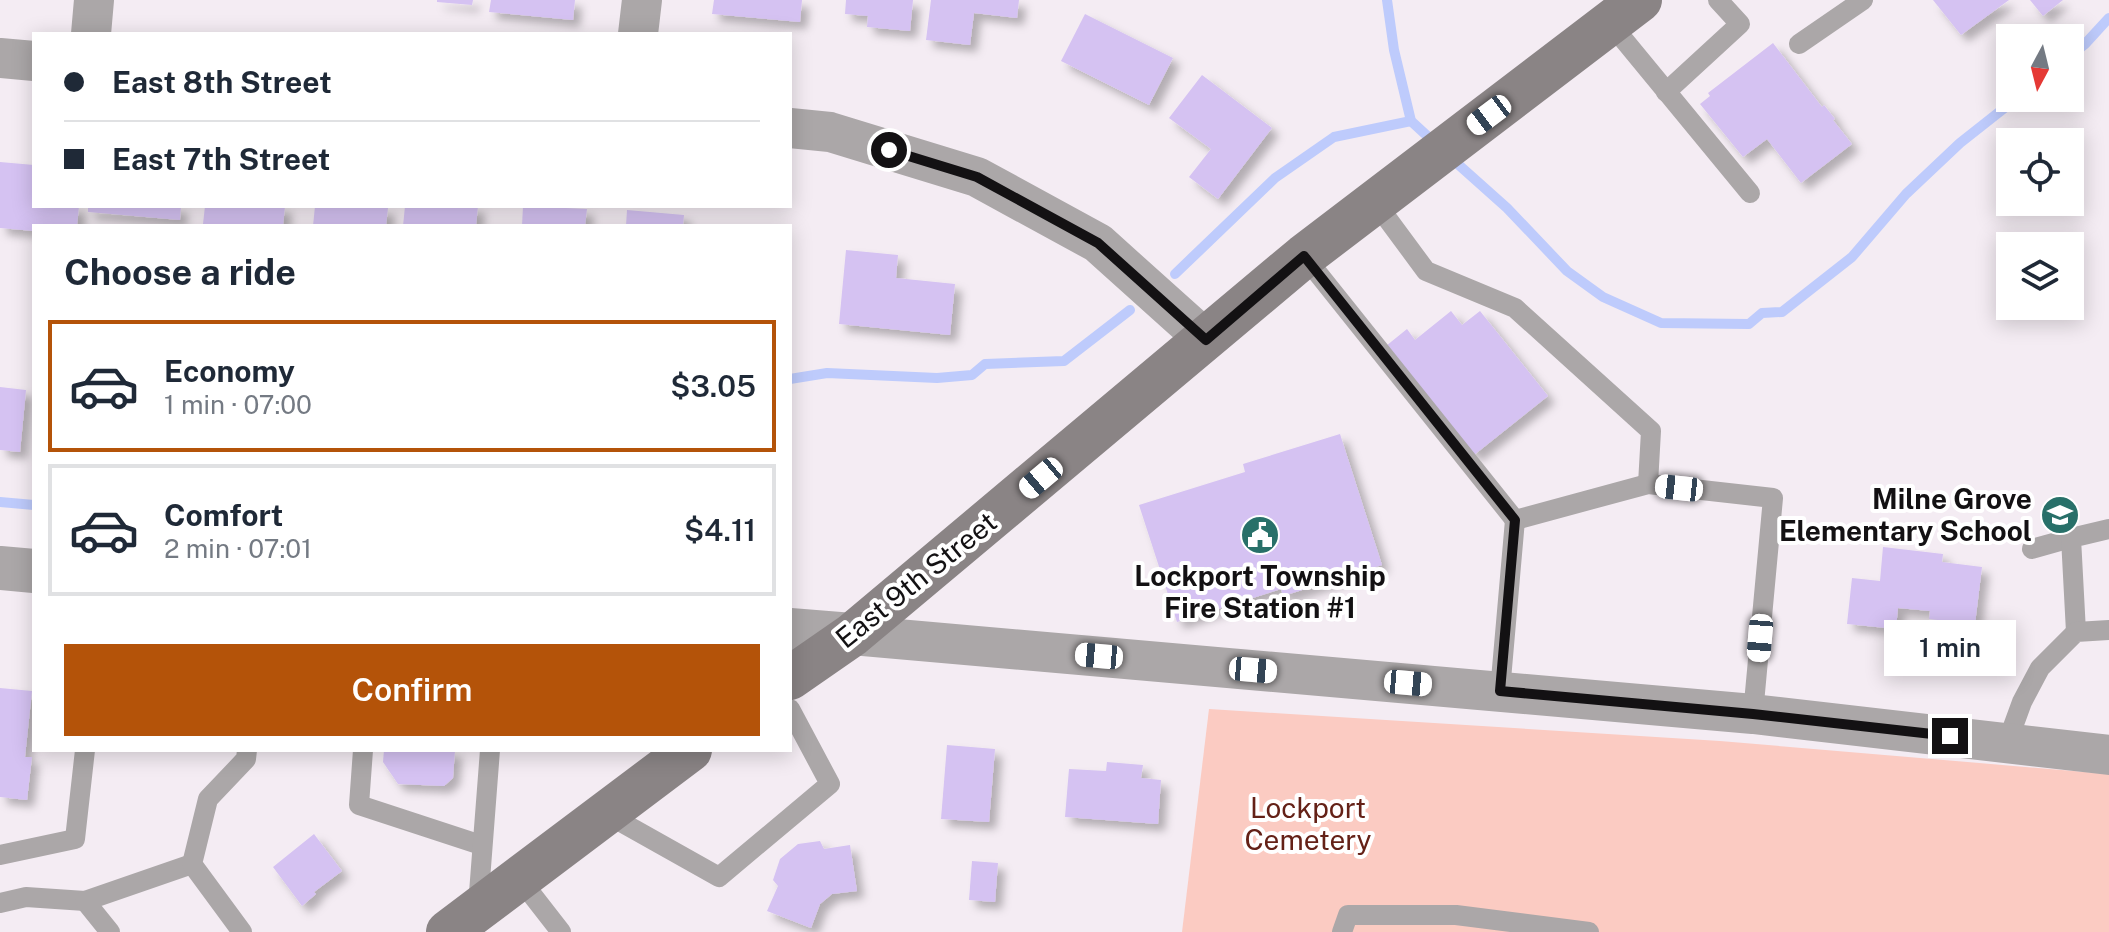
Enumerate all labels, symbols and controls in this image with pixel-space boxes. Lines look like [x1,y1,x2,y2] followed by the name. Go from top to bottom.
[1996,24,2084,112] north arrow
[1996,24,2084,320] map controls
[112,64,332,100] text: East 8th Street
[1463,91,1515,139] car
[1996,128,2084,216] button: locate
[871,132,907,168] route start
[112,141,330,177] text: East 7th Street
[1996,232,2084,320] button: layers
[64,251,296,293] text: Choose a ride
[68,350,140,422] icon: car
[164,353,295,389] text: Economy
[670,368,756,404] text: $3.05
[164,389,312,420] text: 1 min · 07:00
[1015,453,1067,503] car
[1654,474,1704,502] car
[1779,482,2032,547] place label: Milne Grove Elementary School
[68,494,140,566] icon: car
[2039,494,2081,536] school or university icon: Milne Grove Elementary School
[164,497,283,533] text: Comfort
[829,505,1003,654] street label: East 9th Street
[684,512,756,548] text: $4.11
[1239,514,1281,556] public building icon: Lockport Township Fire Station #1
[164,533,312,564] text: 2 min · 07:01
[1134,559,1386,624] place label: Lockport Township Fire Station #1
[1746,613,1774,663] car
[1884,620,2016,676] callout: 1 min
[1919,632,1981,663] text: 1 min
[1074,642,1124,670] car
[64,644,760,736] button: Confirm
[1228,656,1278,684] car
[1383,669,1433,697] car
[1932,718,1968,754] route end
[1244,791,1372,856] park label: Lockport Cemetery

